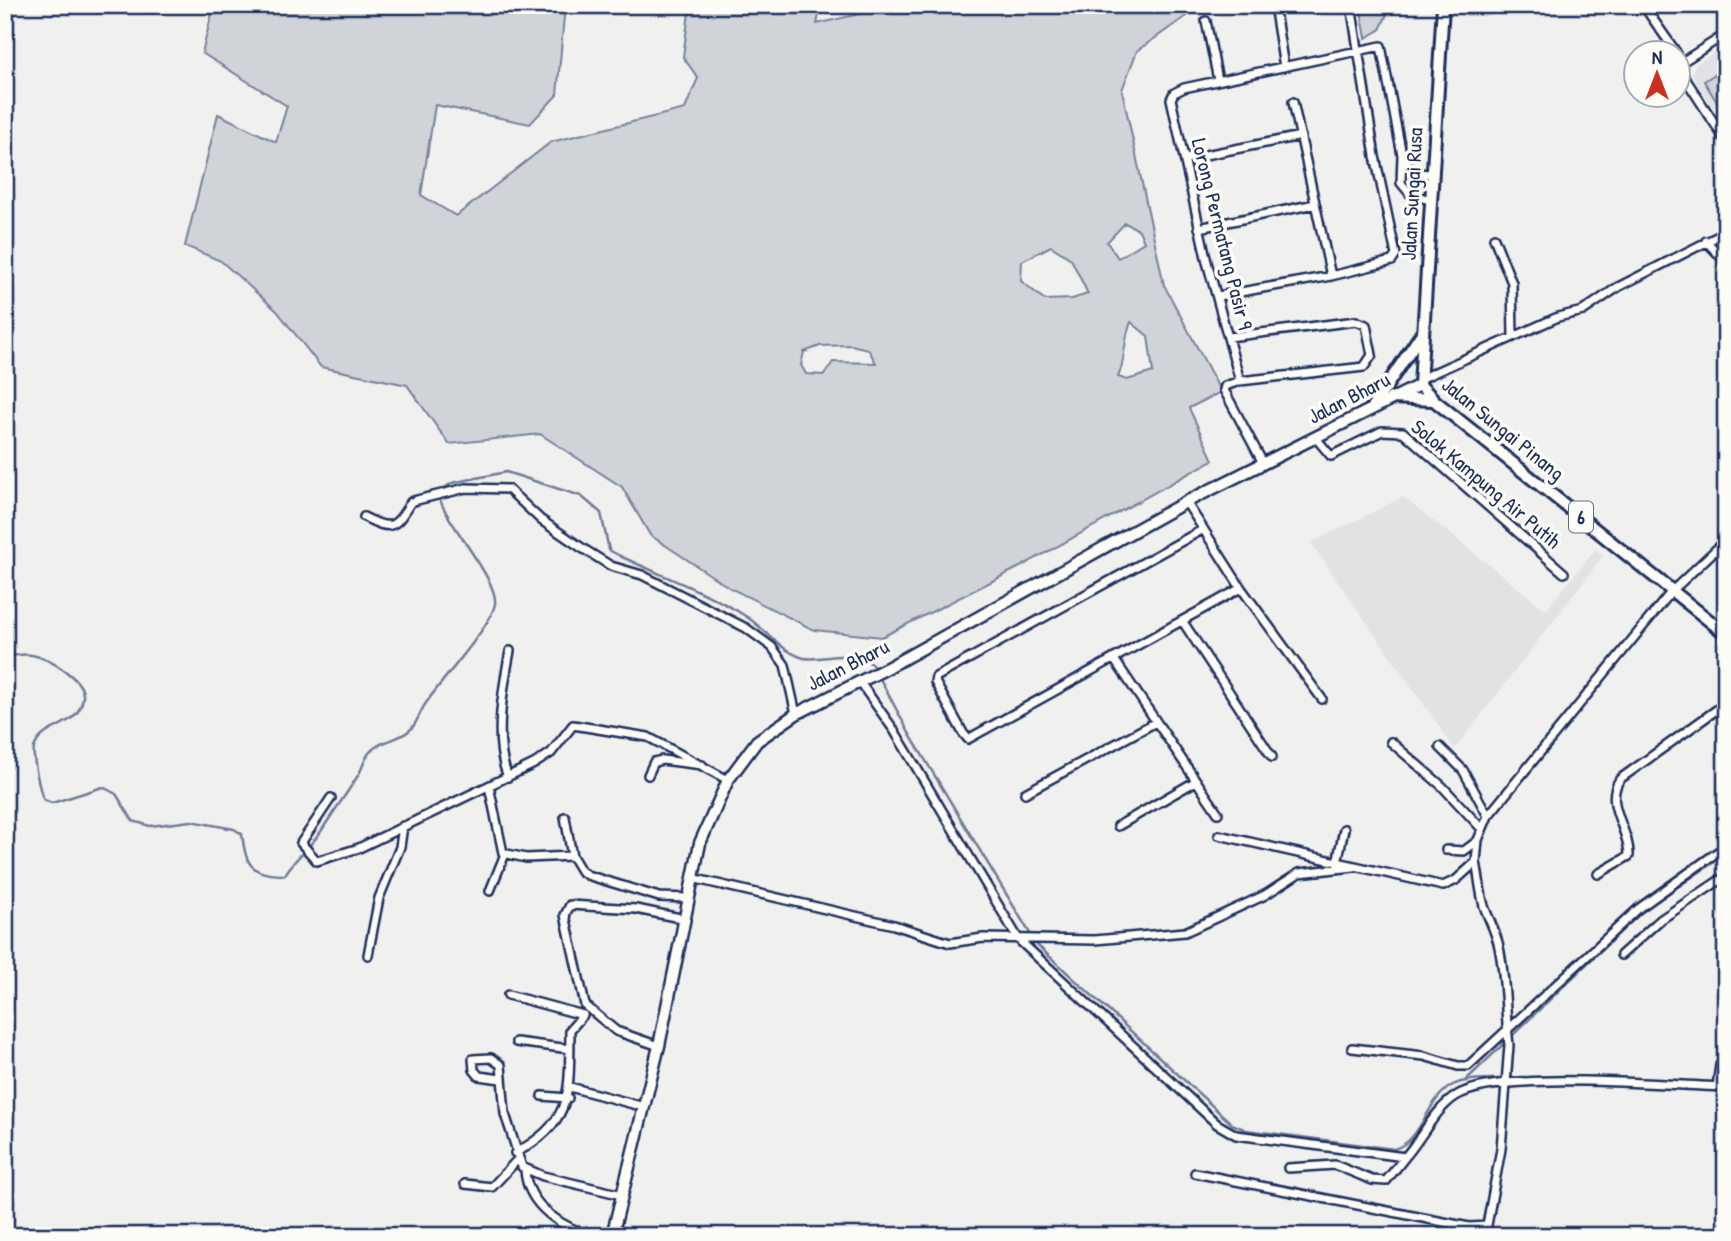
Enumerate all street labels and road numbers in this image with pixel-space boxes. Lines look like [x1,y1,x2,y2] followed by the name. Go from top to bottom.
[1394,127,1429,261] street label: Jalan Sungai Rusa
[1185,135,1260,333] street label: Lorong Permatang Pasir 9
[1303,364,1395,431] street label: Jalan Bharu
[1436,370,1571,487] street label: Jalan Sungai Pinang
[1405,412,1568,555] street label: Solok Kampung Air Putih
[1569,502,1593,532] road number: 6
[802,631,894,698] street label: Jalan Bharu

